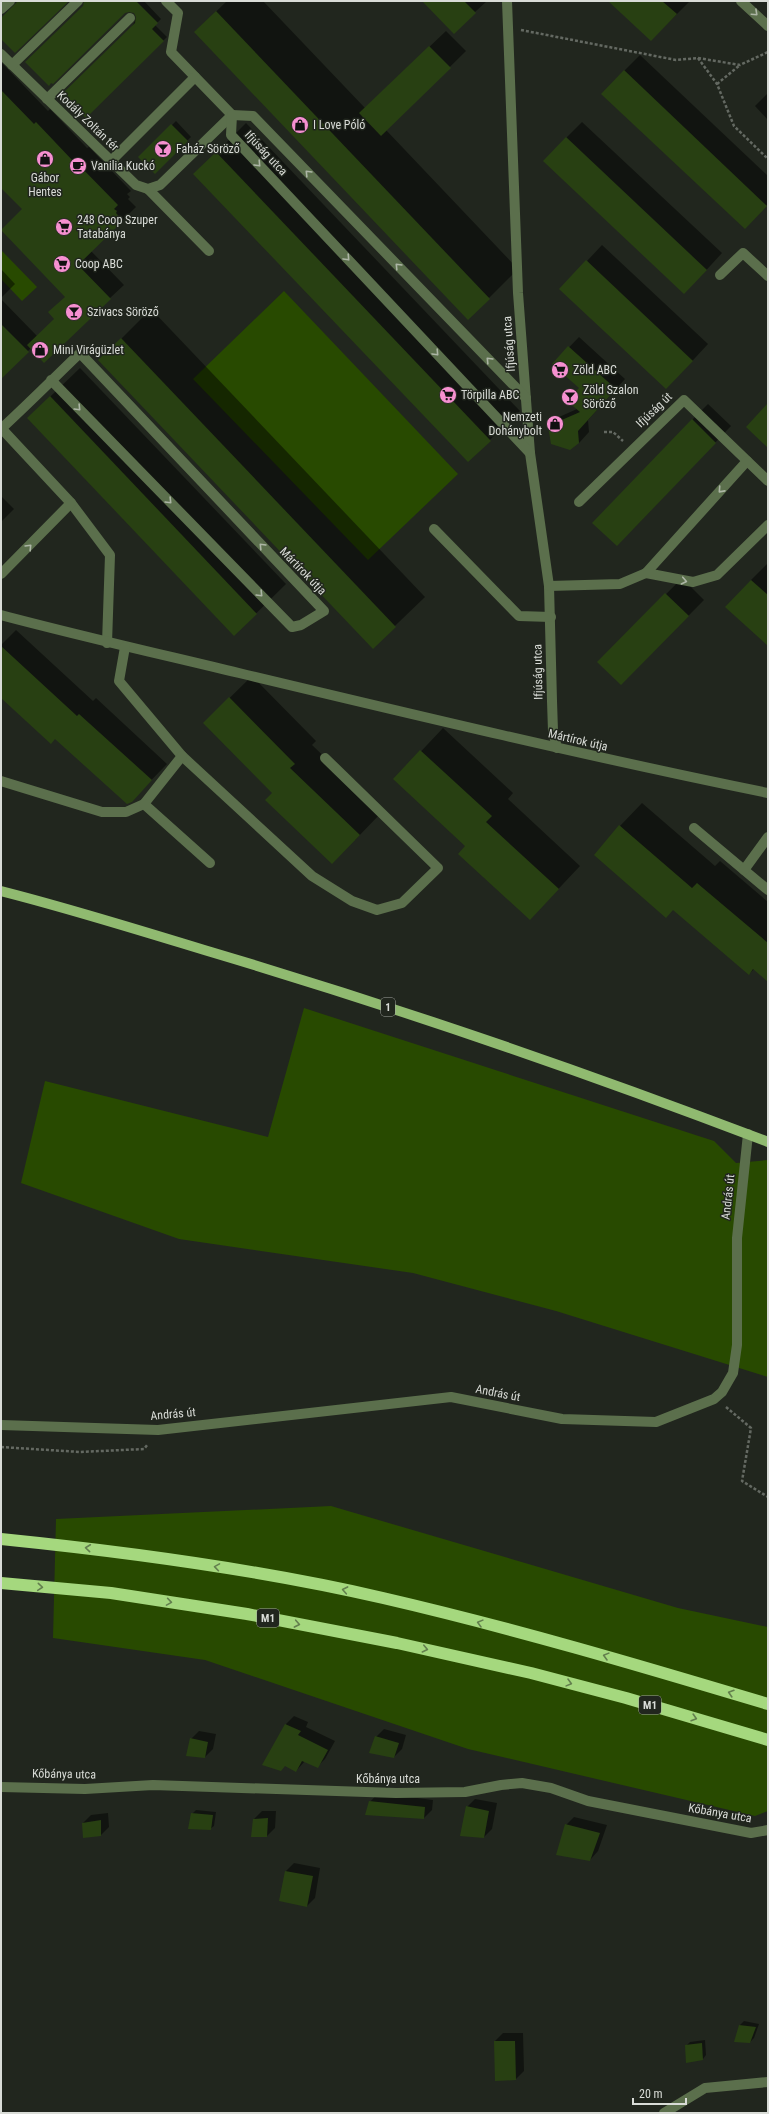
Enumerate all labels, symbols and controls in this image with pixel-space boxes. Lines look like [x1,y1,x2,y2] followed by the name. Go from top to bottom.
[750,9,757,16] one-way arrow
[54,88,122,154] street label: Kodály Zoltán tér
[290,115,310,135] shop icon: I Love Póló
[313,118,365,132] place label: I Love Póló
[242,128,290,178] street label: Ifjúság utca
[153,139,173,159] bar icon: Faház Söröző
[176,142,240,156] place label: Faház Söröző
[35,149,55,169] shop icon: Gábor Hentes
[68,156,88,176] cafe icon: Vanilia Kuckó
[91,159,155,173] place label: Vanilia Kuckó
[253,159,260,166] one-way arrow
[305,170,313,178] one-way arrow
[28,171,62,199] place label: Gábor Hentes
[77,213,158,241] place label: 248 Coop Szuper Tatabánya
[54,217,74,237] supermarket icon: 248 Coop Szuper Tatabánya
[342,253,350,261] one-way arrow
[52,254,72,274] supermarket icon: Coop ABC
[75,257,123,271] place label: Coop ABC
[396,263,403,271] one-way arrow
[64,302,84,322] bar icon: Szivacs Söröző
[87,305,159,319] place label: Szivacs Söröző
[500,315,518,372] street label: Ifjúság utca
[30,340,50,360] shop icon: Mini Virágüzlet
[53,343,124,357] place label: Mini Virágüzlet
[431,348,439,356] one-way arrow
[486,357,494,365] one-way arrow
[550,360,570,380] supermarket icon: Zöld ABC
[573,363,617,377] place label: Zöld ABC
[583,383,639,411] place label: Zöld Szalon Söröző
[438,385,458,405] supermarket icon: Törpilla ABC
[560,387,580,407] bar icon: Zöld Szalon Söröző
[461,388,519,402] place label: Törpilla ABC
[633,389,675,431] street label: Ifjúság út
[74,403,81,411] one-way arrow
[489,410,542,438] place label: Nemzeti Dohánybolt
[545,414,565,434] shop icon: Nemzeti Dohánybolt
[718,485,726,493] one-way arrow
[164,496,172,504] one-way arrow
[259,543,266,551] one-way arrow
[24,544,31,552] one-way arrow
[277,544,329,598] street label: Mártírok útja
[681,576,687,584] one-way arrow
[255,589,263,597] one-way arrow
[531,644,545,700] street label: Ifjúság utca
[547,726,609,754] street label: Mártírok útja
[381,998,395,1016] road number: 1
[719,1173,737,1220] street label: András út
[474,1382,522,1404] street label: András út
[150,1405,197,1423] street label: András út
[85,1544,91,1553] one-way arrow
[214,1563,220,1572] one-way arrow
[37,1582,43,1591] one-way arrow
[341,1587,348,1595] one-way arrow
[166,1597,172,1606] one-way arrow
[257,1609,279,1627] road number: M1
[294,1619,300,1627] one-way arrow
[477,1619,484,1628] one-way arrow
[421,1644,428,1652] one-way arrow
[603,1652,610,1661] one-way arrow
[565,1678,572,1687] one-way arrow
[727,1689,734,1698] one-way arrow
[639,1696,661,1714] road number: M1
[690,1713,697,1722] one-way arrow
[32,1766,96,1782] street label: Kőbánya utca
[356,1772,420,1786] street label: Kőbánya utca
[687,1801,753,1825] street label: Kőbánya utca
[633,2080,686,2106] scale bar
[639,2087,663,2101] text: 20 m

